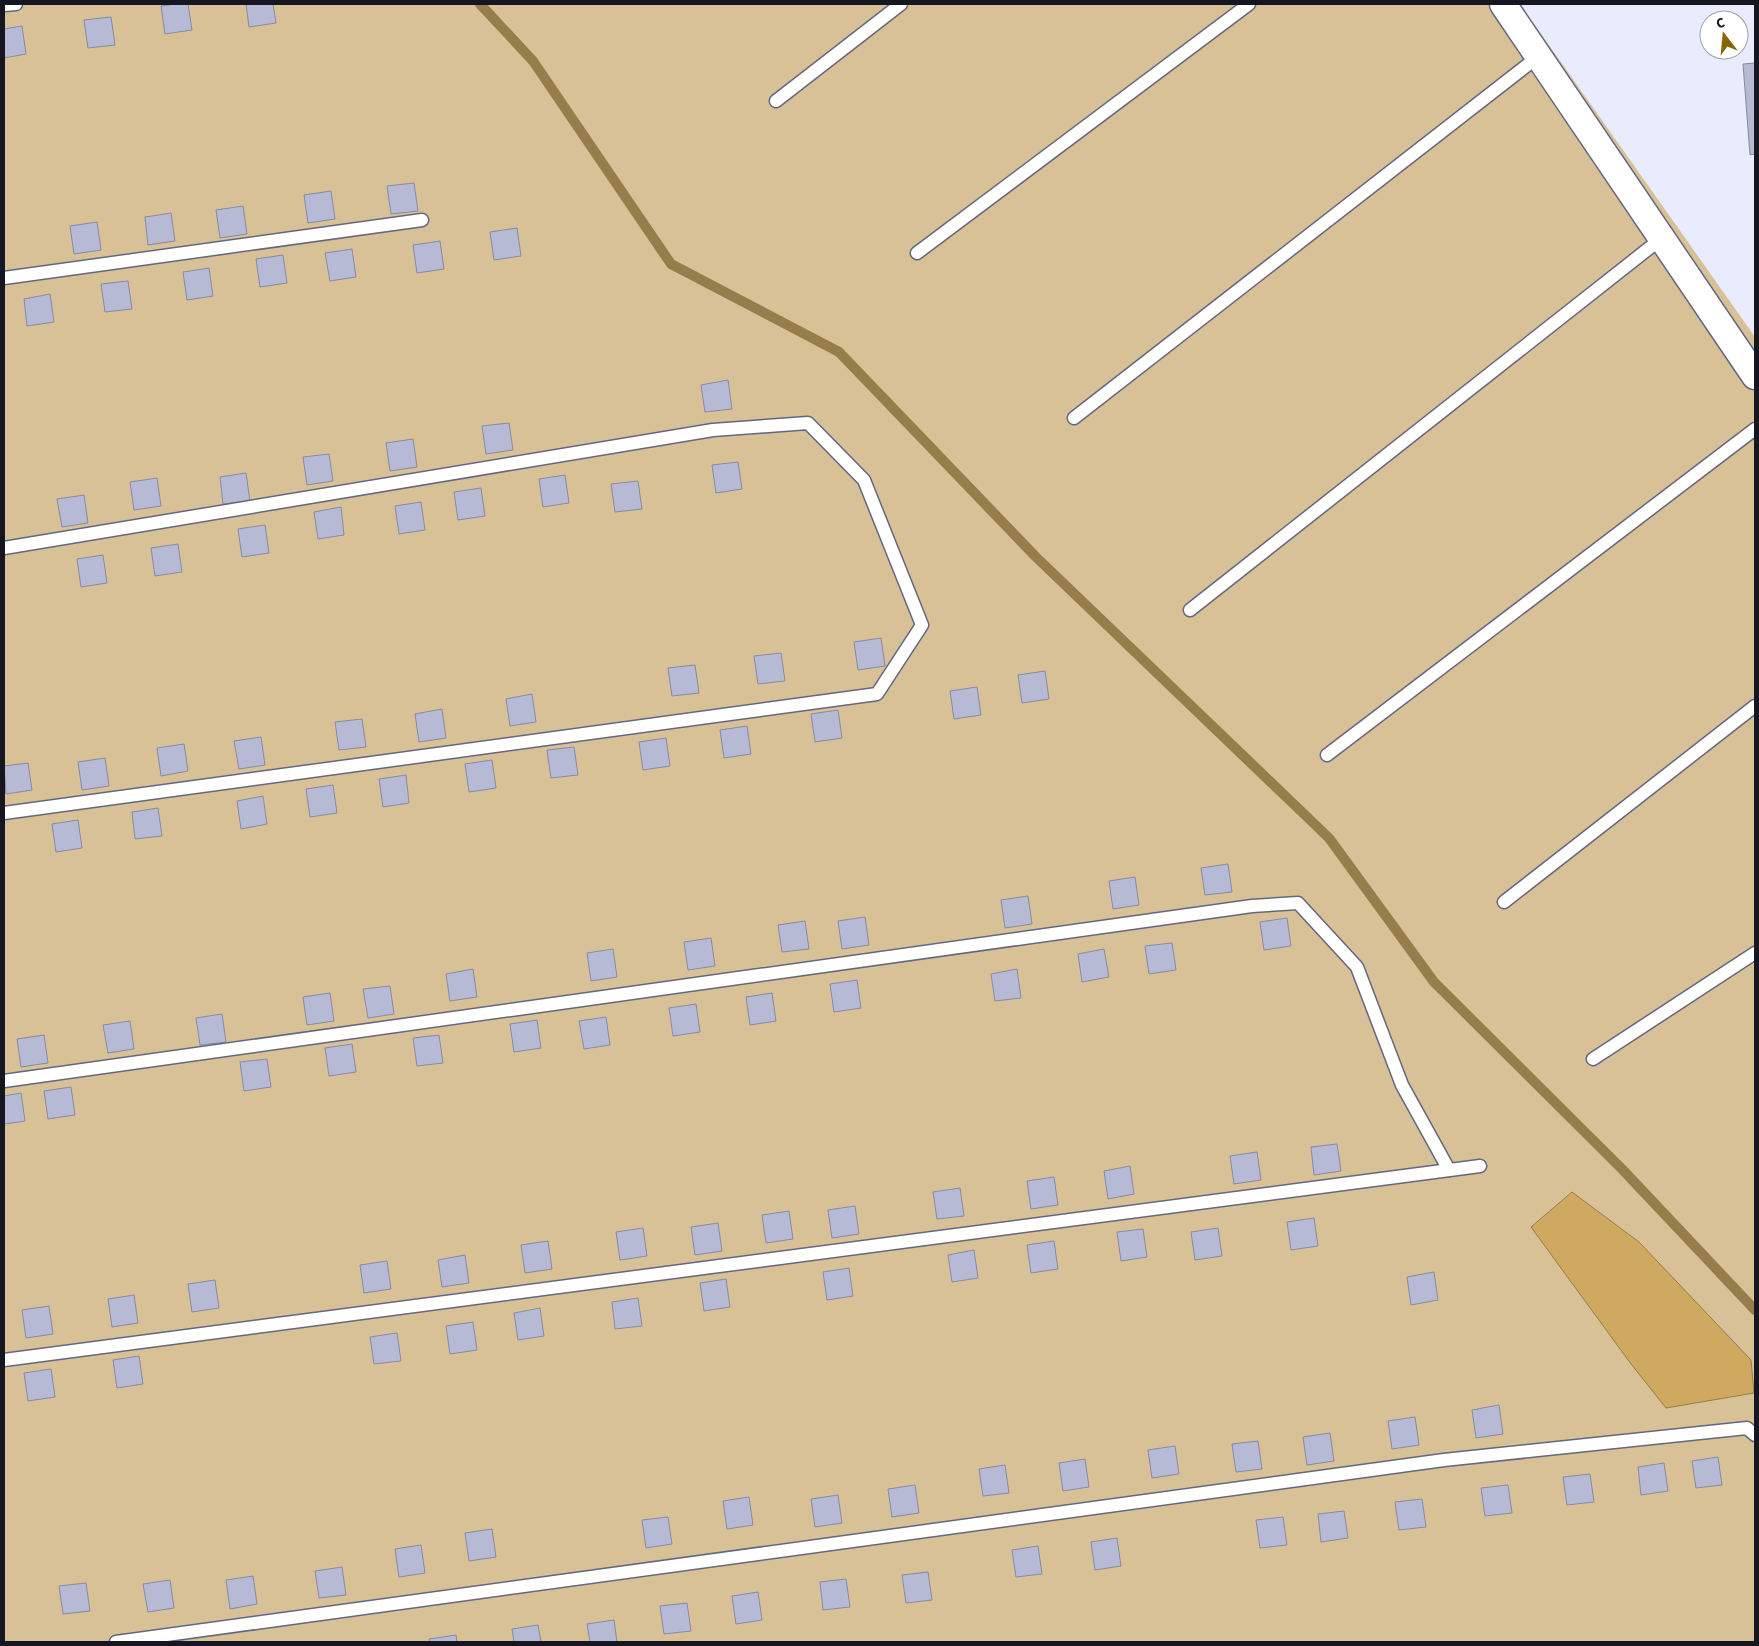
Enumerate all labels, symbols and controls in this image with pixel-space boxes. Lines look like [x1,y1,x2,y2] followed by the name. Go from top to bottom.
[1699,10,1749,60] north arrow
[1714,13,1727,34] text: С

